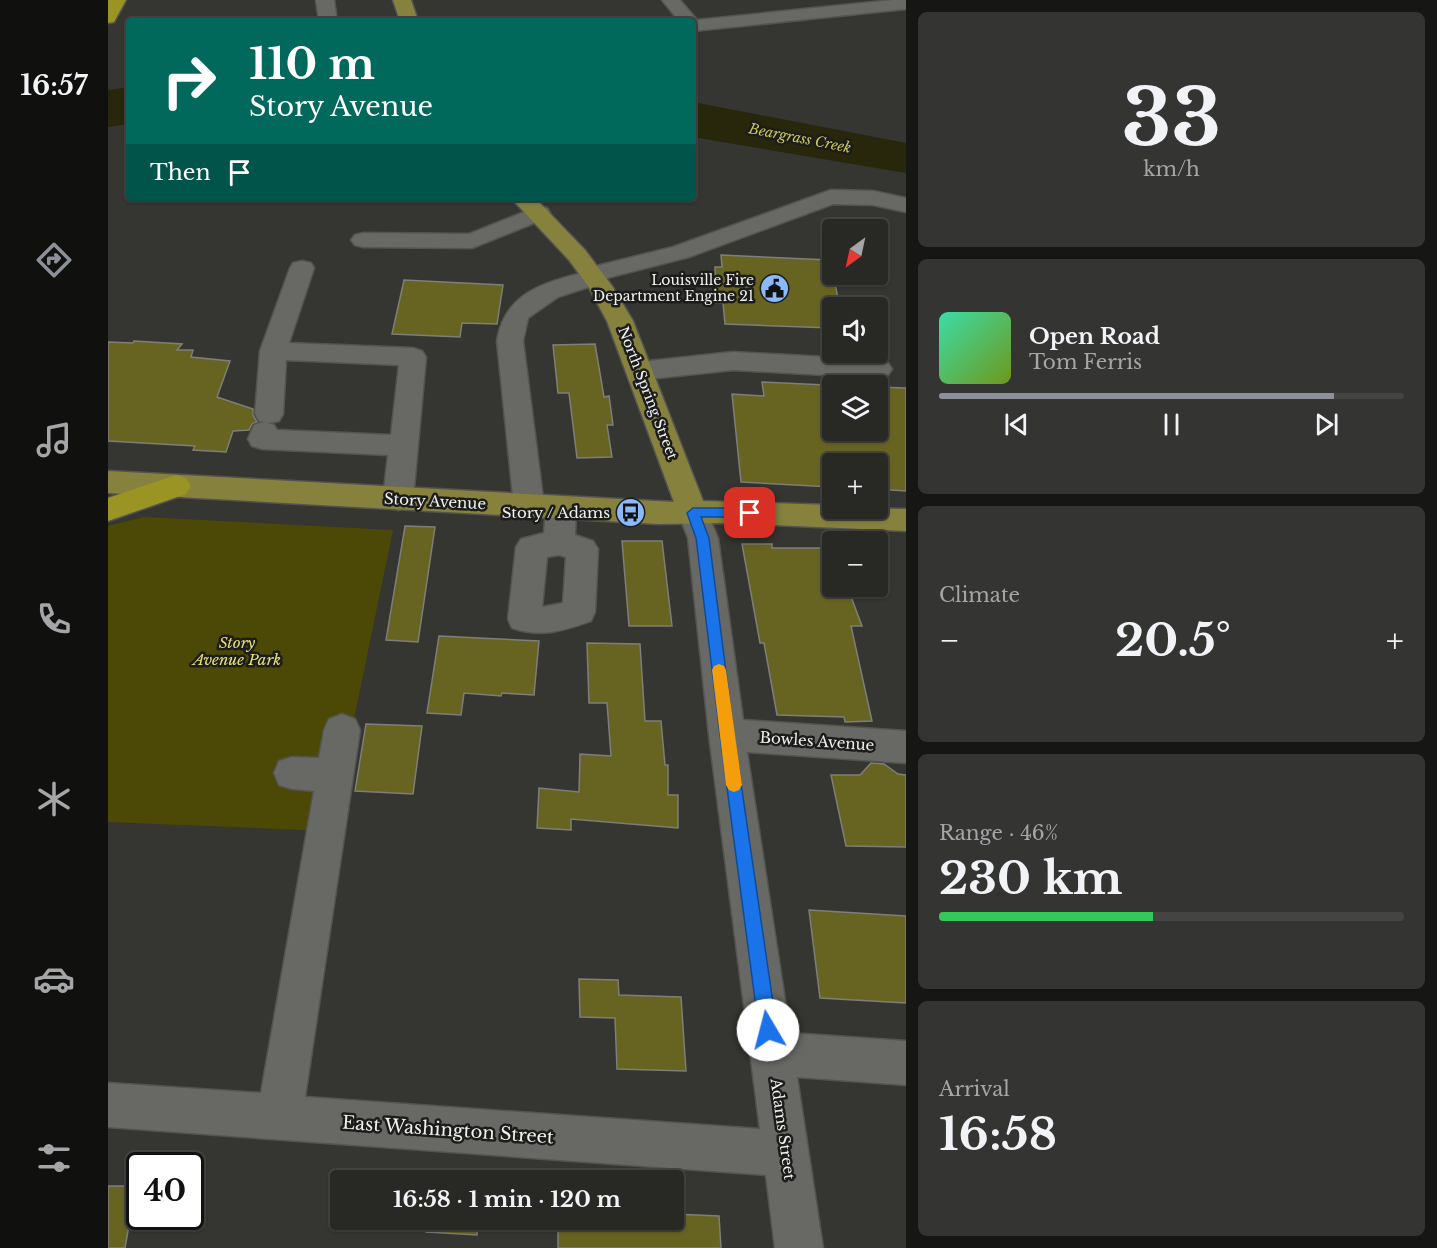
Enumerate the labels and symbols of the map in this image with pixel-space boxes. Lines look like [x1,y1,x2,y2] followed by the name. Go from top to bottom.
[746,119,853,157] water label: Beargrass Creek
[822,219,888,285] north arrow
[593,271,754,305] place label: Louisville Fire Department Engine 21
[759,272,791,304] public building icon: Louisville Fire Department Engine 21
[614,324,682,463] street label: North Spring Street
[724,487,775,538] pin
[383,489,487,513] street label: Story Avenue
[615,496,647,528] bus stop icon: Story / Adams
[502,503,610,522] place label: Story / Adams
[191,633,281,669] park label: Story Avenue Park
[759,728,875,754] street label: Bowles Avenue
[736,998,800,1062] position arrow
[766,1076,800,1181] street label: Adams Street
[341,1112,555,1148] street label: East Washington Street
[126,1152,204,1230] speed limit sign: 40

